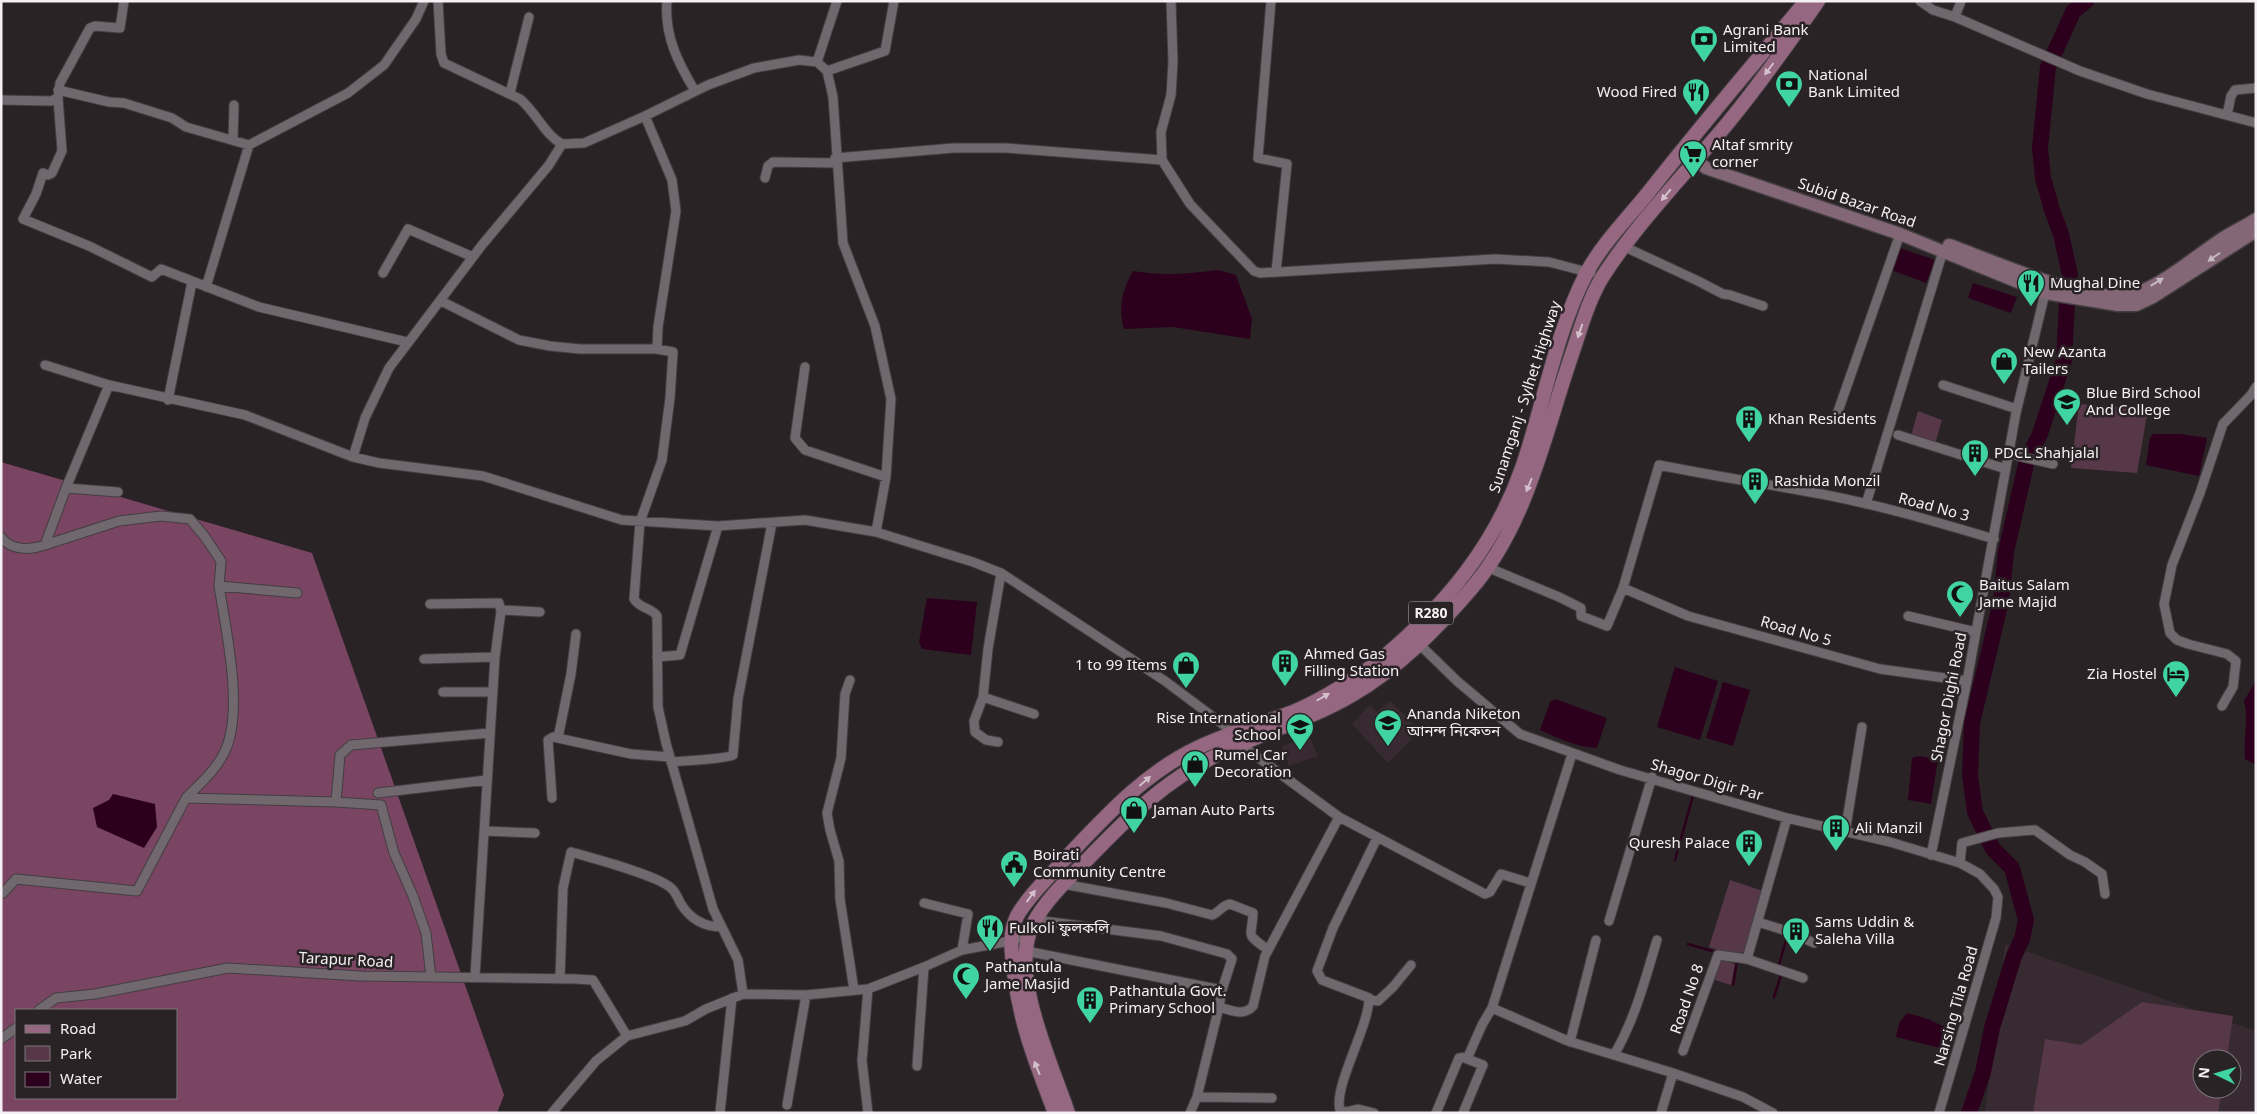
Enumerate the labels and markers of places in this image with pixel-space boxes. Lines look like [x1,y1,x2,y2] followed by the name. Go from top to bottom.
[1723,19,1809,56] place label: Agrani Bank Limited
[1689,24,1719,63] bank icon: Agrani Bank Limited
[1808,64,1900,101] place label: National Bank Limited
[1774,69,1804,108] bank icon: National Bank Limited
[1681,77,1711,116] restaurant icon: Wood Fired
[1597,81,1677,101] place label: Wood Fired
[1712,134,1793,171] place label: Altaf smrity corner
[1678,139,1708,178] supermarket icon: Altaf smrity corner
[2016,268,2046,307] restaurant icon: Mughal Dine
[2050,272,2140,292] place label: Mughal Dine
[2023,341,2106,378] place label: New Azanta Tailers
[1989,346,2019,385] shop icon: New Azanta Tailers
[2086,382,2201,419] place label: Blue Bird School And College
[2052,387,2082,426] school or university icon: Blue Bird School And College
[1734,404,1764,443] building icon: Khan Residents
[1768,408,1877,428] place label: Khan Residents
[1960,438,1990,477] building icon: PDCL Shahjalal
[1994,442,2099,462] place label: PDCL Shahjalal
[1740,466,1770,505] building icon: Rashida Monzil
[1774,470,1880,490] place label: Rashida Monzil
[1977,574,2070,611] place label: Baitus Salam Jame Majid
[1945,579,1975,618] mosque icon: Baitus Salam Jame Majid
[1304,643,1399,680] place label: Ahmed Gas Filling Station
[1270,648,1300,687] building icon: Ahmed Gas Filling Station
[1171,650,1201,689] shop icon: 1 to 99 Items
[1075,654,1167,674] place label: 1 to 99 Items
[2161,659,2191,698] hotel icon: Zia Hostel
[2087,663,2157,683] place label: Zia Hostel
[1406,703,1521,740] place label: Ananda Niketon আনন্দ নিকেতন
[1156,707,1281,744] place label: Rise International School
[1373,708,1403,747] school or university icon: Ananda Niketon আনন্দ নিকেতন
[1285,712,1315,751] school or university icon: Rise International School
[1214,744,1292,781] place label: Rumel Car Decoration
[1180,749,1210,788] shop icon: Rumel Car Decoration
[1119,795,1149,834] shop icon: Jaman Auto Parts
[1151,799,1275,819] place label: Jaman Auto Parts
[1821,813,1851,852] building icon: Ali Manzil
[1855,817,1922,837] place label: Ali Manzil
[1734,828,1764,867] building icon: Quresh Palace
[1629,832,1730,852] place label: Quresh Palace
[1033,844,1166,881] place label: Boirati Community Centre
[999,849,1029,888] public building icon: Boirati Community Centre
[1815,911,1914,948] place label: Sams Uddin & Saleha Villa
[975,913,1005,952] restaurant icon: Fulkoli ফুলকলি
[1781,916,1811,955] building icon: Sams Uddin & Saleha Villa
[1009,917,1110,937] place label: Fulkoli ফুলকলি
[983,956,1070,993] place label: Pathantula Jame Masjid
[951,961,981,1000] mosque icon: Pathantula Jame Masjid
[1109,980,1226,1017] place label: Pathantula Govt. Primary School
[1075,985,1105,1024] building icon: Pathantula Govt. Primary School

